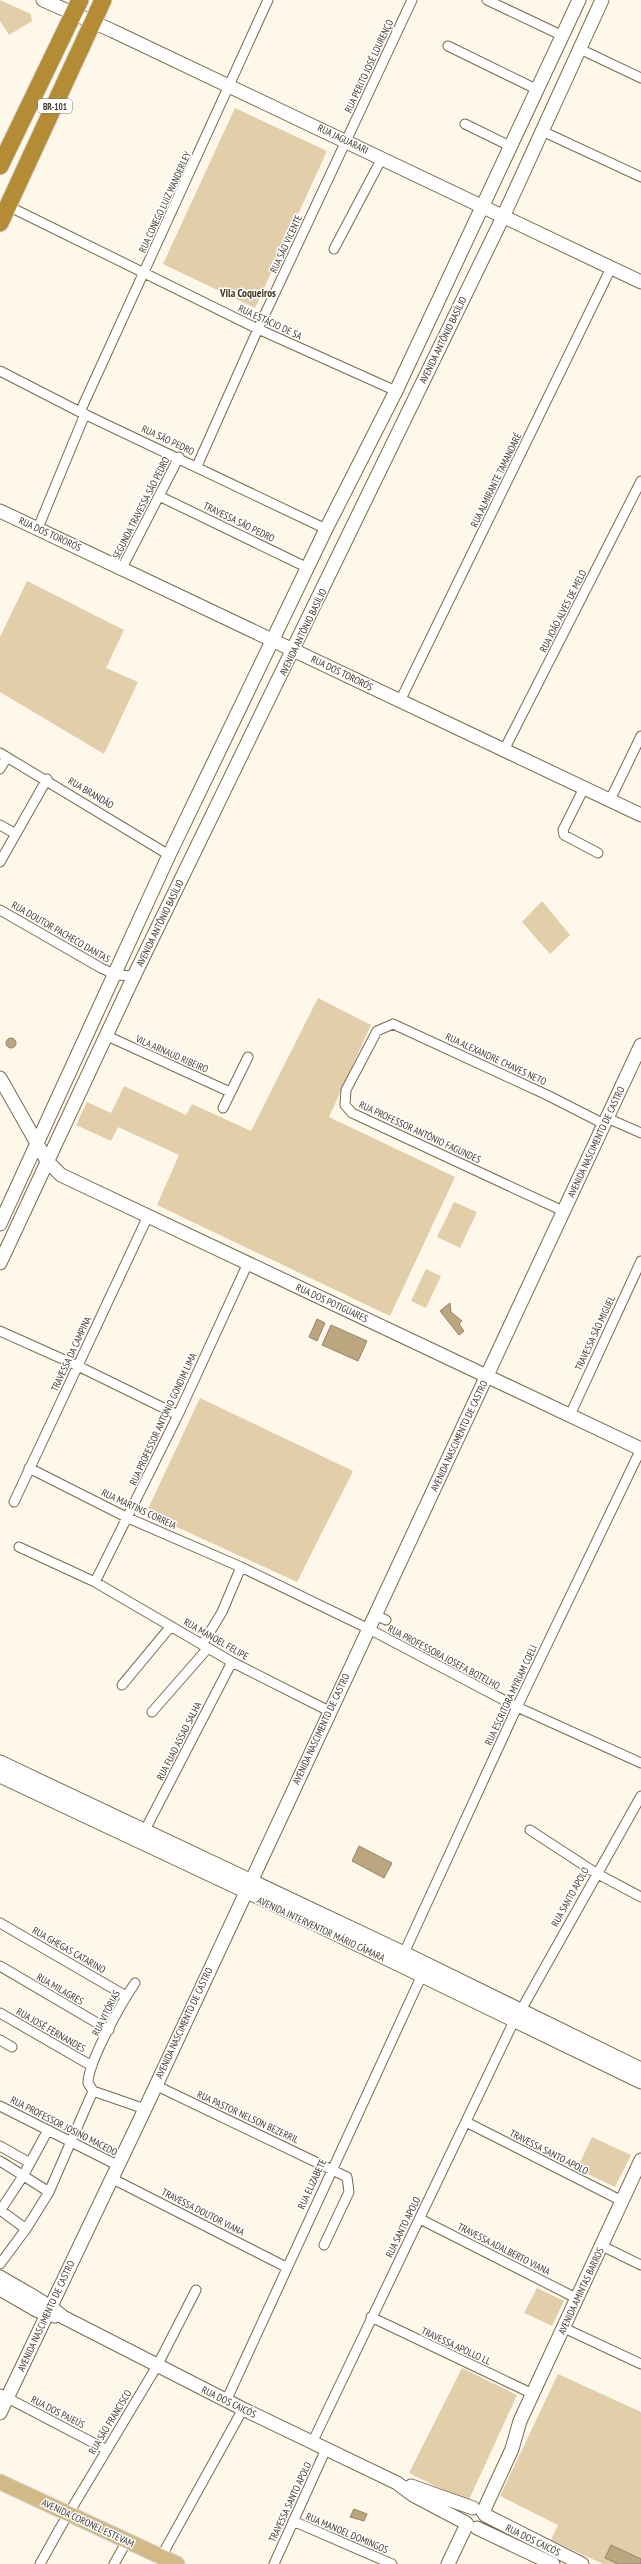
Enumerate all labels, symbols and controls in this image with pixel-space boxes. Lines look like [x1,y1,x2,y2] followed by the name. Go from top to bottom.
[342,17,397,115] street label: RUA PERITO JOSÉ LOURENÇO
[38,99,72,113] road number: BR-101
[316,121,370,157] street label: RUA JAGUARARI
[136,149,194,255] street label: RUA CONEGO LUIZ WANDERLEY
[267,213,305,275] street label: RUA SÃO VICENTE
[219,286,276,300] district label: Vila Coqueiros
[416,294,470,386] street label: AVENIDA ANTÔNIO BASÍLIO
[236,302,304,343] street label: RUA ESTÁCIO DE SA
[139,422,197,458] street label: RUA SÃO PEDRO
[468,431,524,529] street label: RUA ALMIRANTE TAMANDARÉ
[110,454,173,561] street label: SEGUNDA TRAVESSA SÃO PEDRO
[201,499,277,545] street label: TRAVESSA SÃO PEDRO
[17,514,83,554] street label: RUA DOS TORORÓS
[537,567,590,654] street label: RUA JOÃO ALVES DE MELO
[276,586,330,678] street label: AVENIDA ANTÔNIO BASÍLIO
[309,652,375,694] street label: RUA DOS TORORÓS
[66,774,117,812] street label: RUA BRANDÂO
[133,877,187,969] street label: AVENIDA ANTÔNIO BASÍLIO
[9,898,113,966] street label: RUA DOUTOR PACHECO DANTAS
[444,1030,549,1088] street label: RUA ALEXANDRE CHAVES NETO
[133,1032,211,1076] street label: VILA ARNAUD RIBEIRO
[565,1084,628,1200] street label: AVENIDA NASCIMENTO DE CASTRO
[357,1098,483,1166] street label: RUA PROFESSOR ANTÔNIO FAGUNDES
[294,1281,370,1325] street label: RUA DOS POTIGUARES
[572,1293,618,1372] street label: TRAVESSA SÃO MIGUEL
[48,1314,94,1394] street label: TRAVESSA DA CAMPINA
[127,1350,200,1487] street label: RUA PROFESSOR ANTONIO GONDIM LIMA
[428,1378,491,1494] street label: AVENIDA NASCIMENTO DE CASTRO
[99,1486,179,1532] street label: RUA MARTINS CORREIA
[181,1615,251,1663] street label: RUA MANOEL FELIPE
[386,1622,503,1692] street label: RUA PROFESSORA JOSEFA BOTELHO
[482,1643,540,1747] street label: RUA ESCRITORA MYRIAM COELI
[290,1671,353,1787] street label: AVENIDA NASCIMENTO DE CASTRO
[154,1699,205,1782] street label: RUA FUAD ASSAD SALHA
[548,1865,592,1929] street label: RUA SANTO APOLO
[255,1894,387,1964] street label: AVENIDA INTERVENTOR MÁRIO CÂMARA
[30,1924,108,1976] street label: RUA GHEGAS CATARINO
[153,1965,216,2081] street label: AVENIDA NASCIMENTO DE CASTRO
[34,1970,86,2008] street label: RUA MILAGRES
[89,1988,123,2038] street label: RUA VITÓRIAS
[14,2005,88,2055] street label: RUA JOSÉ FERNANDES
[195,2088,302,2147] street label: RUA PASTOR NELSON BEZERRIL
[8,2093,120,2159] street label: RUA PROFESSOR JOSINO MACEDO
[507,2126,591,2178] street label: TRAVESSA SANTO APOLO
[295,2157,329,2211] street label: RUA ELIZABETE
[159,2185,247,2239] street label: TRAVESSA DOUTOR VIANA
[383,2194,424,2260] street label: RUA SANTO APOLO
[455,2220,553,2278] street label: TRAVESSA ADALBERTO VIANA
[555,2245,607,2337] street label: AVENIDA AMINTAS BARROS
[15,2258,78,2374] street label: AVENIDA NASCIMENTO DE CASTRO
[419,2324,494,2368] street label: TRAVESSA APOLLO LL
[200,2383,258,2421] street label: RUA DOS CAICÓS
[86,2387,135,2457] street label: RUA SÃO FRANCISCO
[29,2393,87,2431] street label: RUA DOS PAJEÚS
[266,2459,314,2544] street label: TRAVESSA SANTO APOLO
[40,2496,136,2550] street label: AVENIDA CORONEL ESTEVAM
[304,2510,390,2556] street label: RUA MANOEL DOMINGOS
[504,2521,562,2559] street label: RUA DOS CAICÓS

